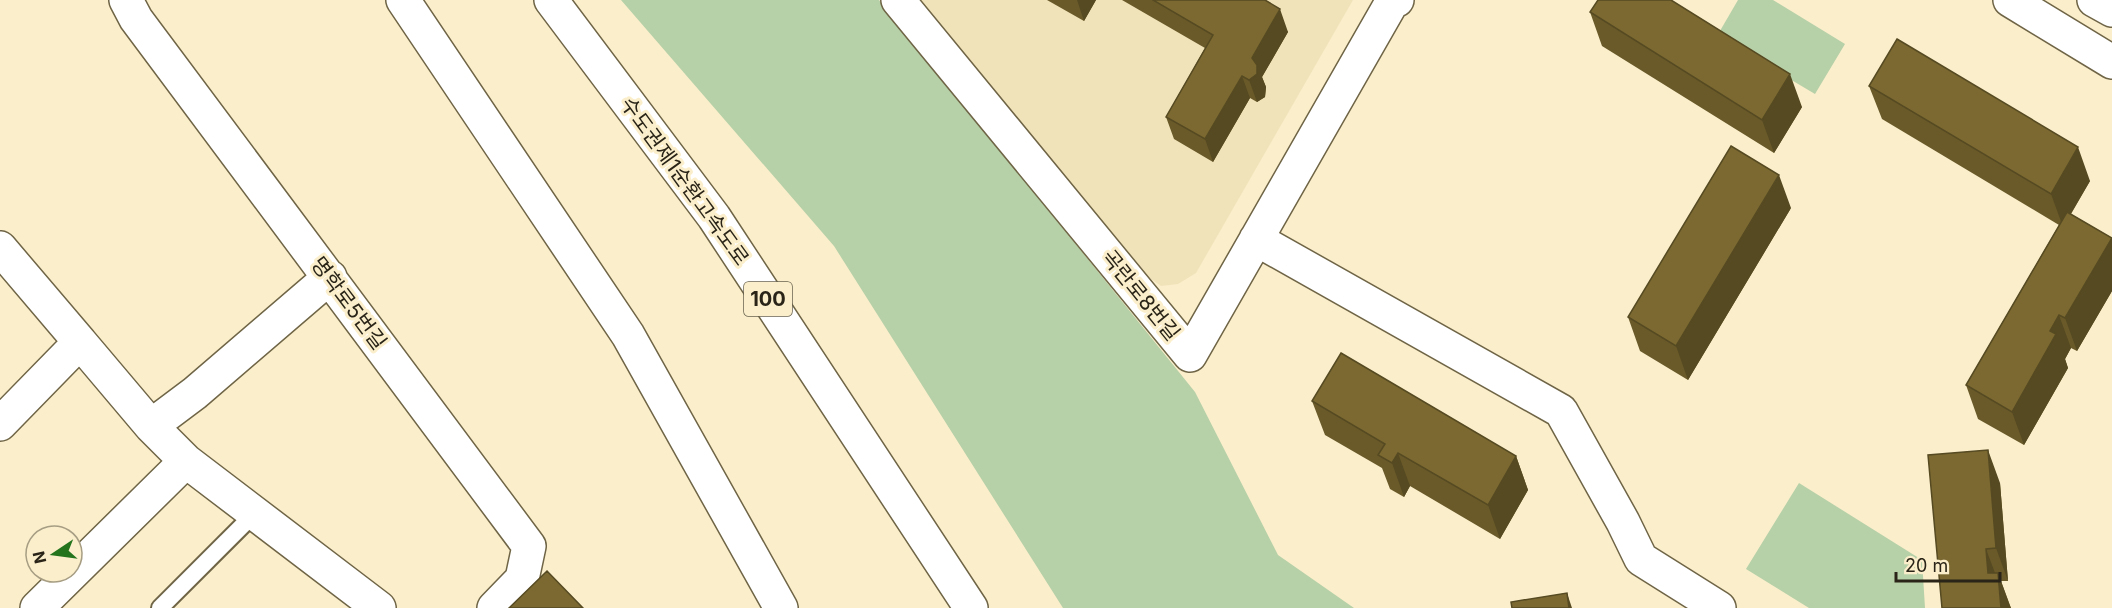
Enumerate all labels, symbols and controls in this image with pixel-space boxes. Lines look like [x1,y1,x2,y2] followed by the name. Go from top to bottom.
[616,92,754,270] street label: 수도권제1순환고속도로
[1097,245,1185,345] street label: 곡란로8번길
[306,252,392,354] street label: 명학로5번길
[744,282,792,316] road number: 100
[24,524,84,584] north arrow
[1896,545,2000,583] scale bar
[28,549,51,566] text: N
[1905,555,1948,576] text: 20 m

